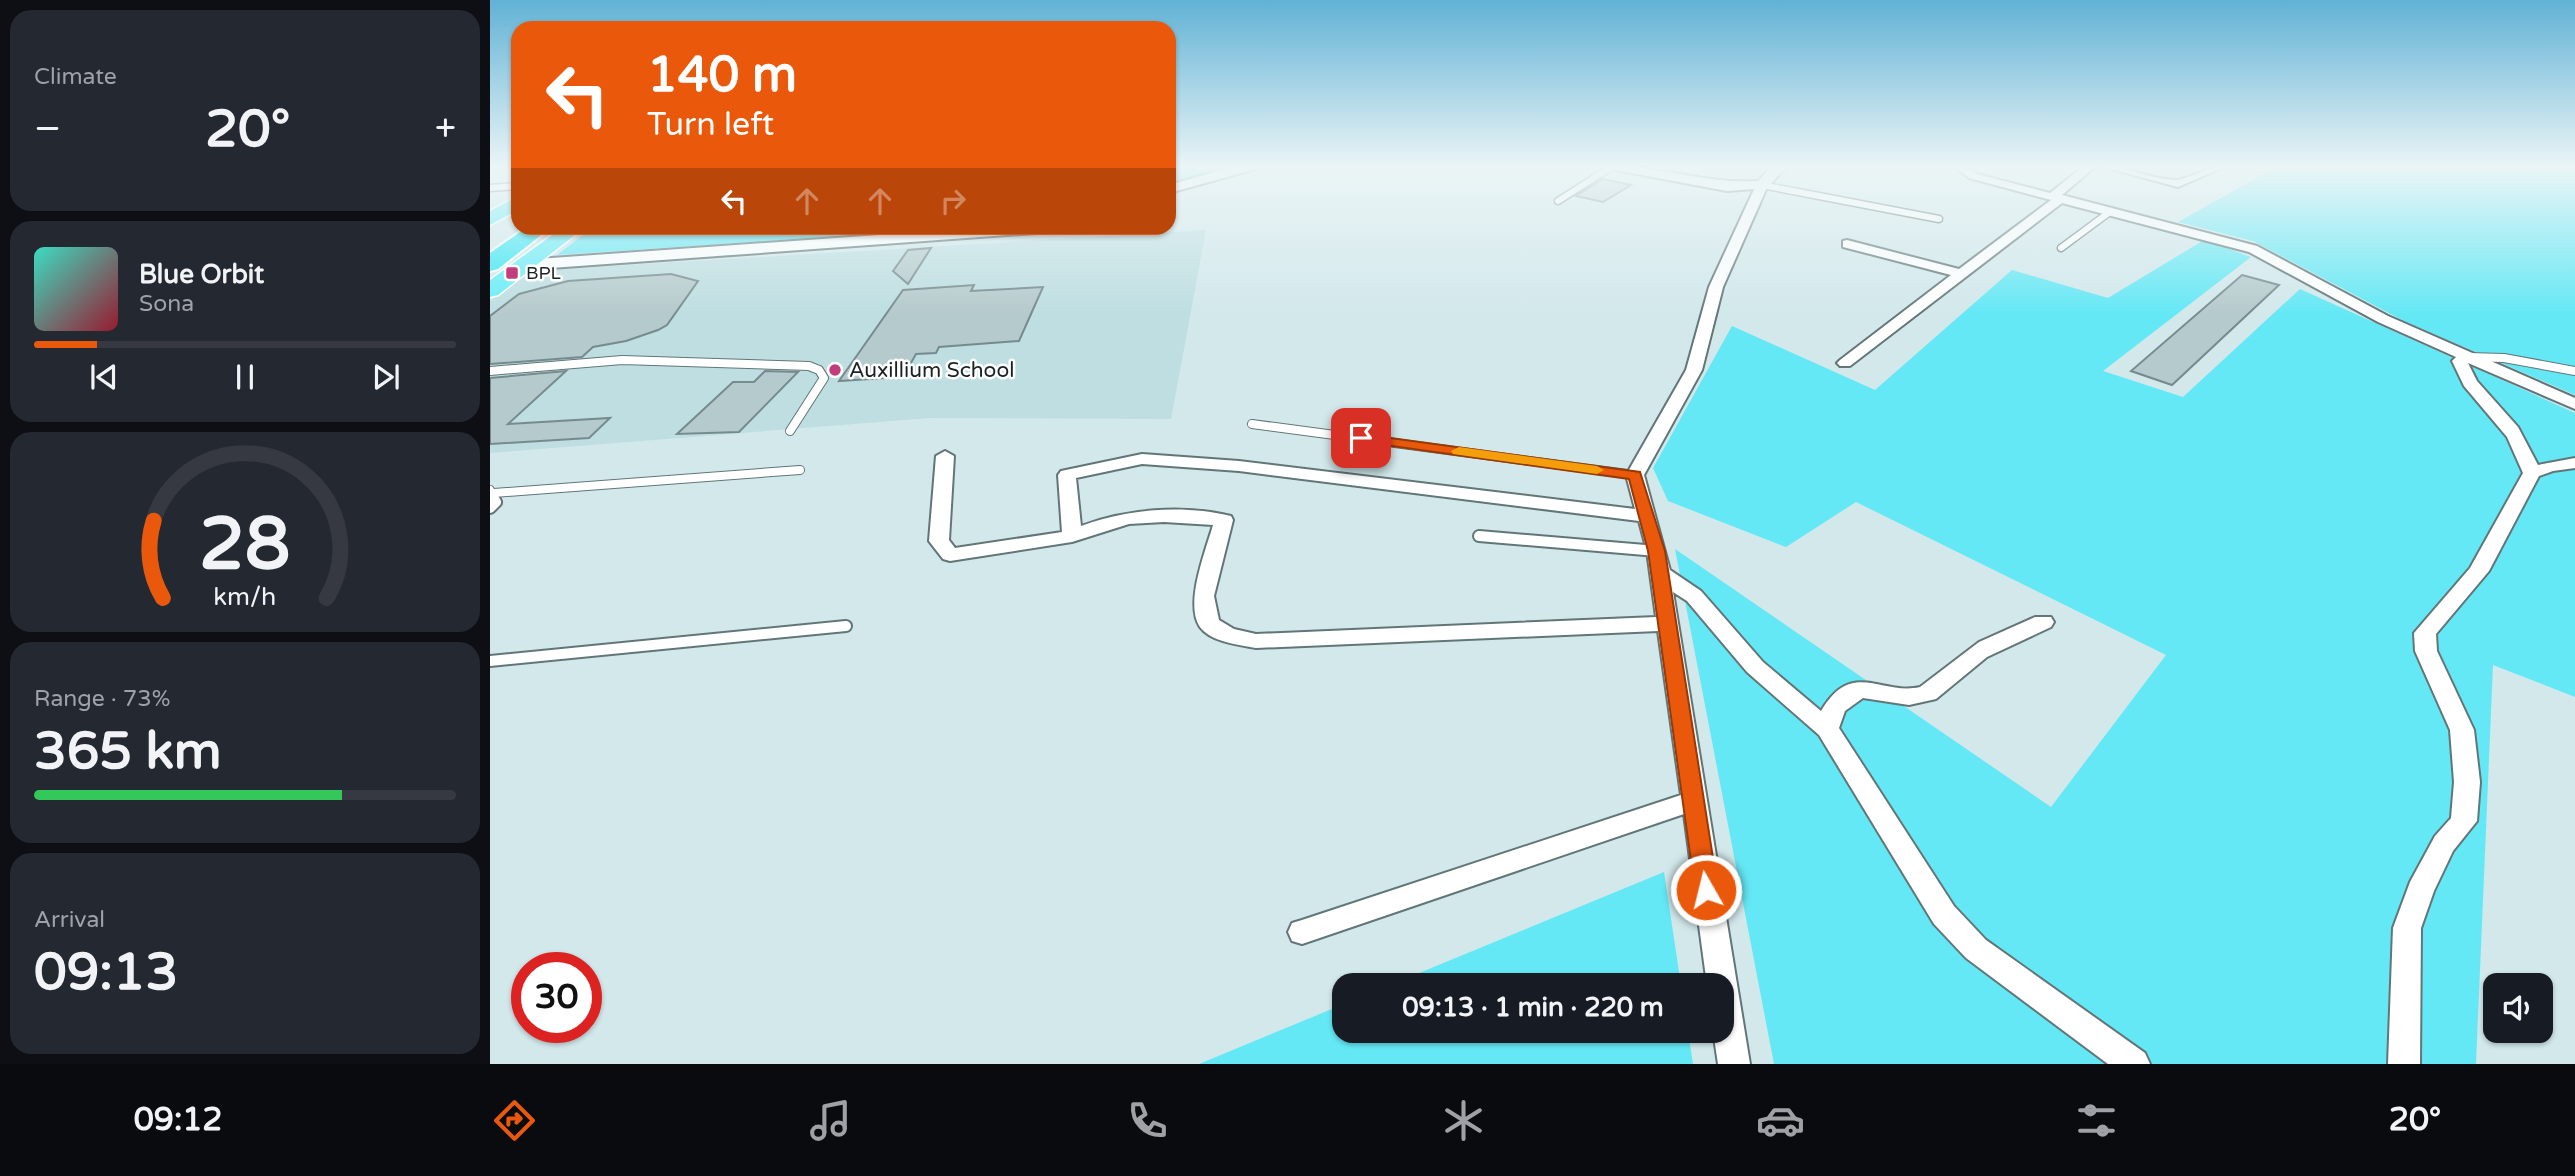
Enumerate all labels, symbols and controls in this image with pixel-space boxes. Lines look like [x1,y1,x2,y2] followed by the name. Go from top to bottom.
[647,46,797,105] text: 140 m
[532,49,623,140] icon: left
[34,63,117,91] text: Climate
[205,98,290,161] text: 20°
[34,106,61,152] text: −
[435,106,456,152] text: +
[647,106,774,144] text: Turn left
[715,182,753,220] icon: left
[788,182,826,220] icon: ahead
[861,182,899,220] icon: ahead
[934,182,972,220] icon: right
[139,259,264,290] text: Blue Orbit
[526,262,562,284] place label: BPL
[504,265,520,281] marker: BPL
[139,290,194,318] text: Sona
[85,358,123,396] icon: previous
[226,358,264,396] icon: pause
[367,358,405,396] icon: next
[849,358,1014,383] place label: Auxillium School
[827,362,843,378] marker: Auxillium School
[1331,408,1391,468] pin
[1342,419,1380,457] icon: arrive
[199,501,291,589] text: 28
[214,582,276,612] text: km/h
[34,685,170,713] text: Range · 73%
[34,720,222,783] text: 365 km
[1669,853,1743,927] position arrow
[34,906,105,934] text: Arrival
[34,941,178,1004] text: 09:13
[511,952,602,1043] speed limit sign: 30
[2483,973,2553,1043] map controls
[2483,973,2553,1043] button: sound
[1402,992,1664,1023] text: 09:13 · 1 min · 220 m
[490,1096,539,1145] icon: directions
[806,1096,855,1145] icon: music
[1123,1096,1172,1145] icon: phone
[1439,1096,1488,1145] icon: climate
[1756,1096,1805,1145] icon: car
[2072,1096,2121,1145] icon: filters
[134,1101,222,1139] text: 09:12
[2389,1101,2441,1139] text: 20°

